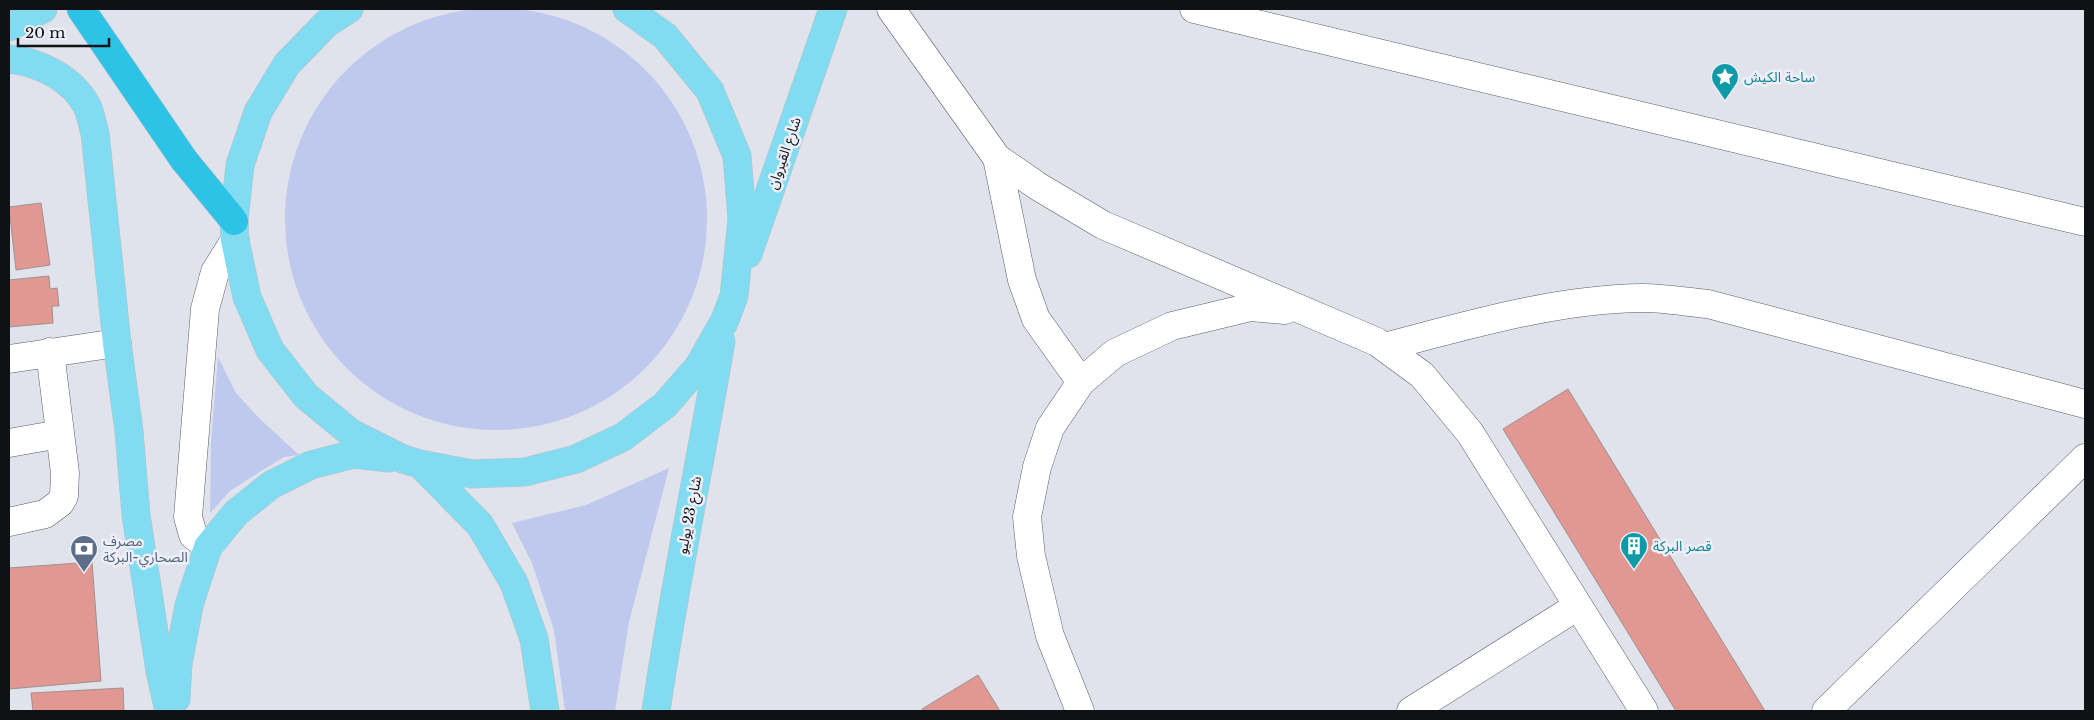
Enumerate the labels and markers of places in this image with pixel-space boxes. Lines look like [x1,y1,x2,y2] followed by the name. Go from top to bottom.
[1710,62,1740,101] place icon: ساحة الكيش
[1744,68,1815,86] place label: ساحة الكيش
[1619,531,1649,570] building icon: قصر البركة
[103,532,188,568] place label: مصرف الصحاري-البركة
[69,534,99,573] bank icon: مصرف الصحاري-البركة
[1653,537,1711,555] place label: قصر البركة

